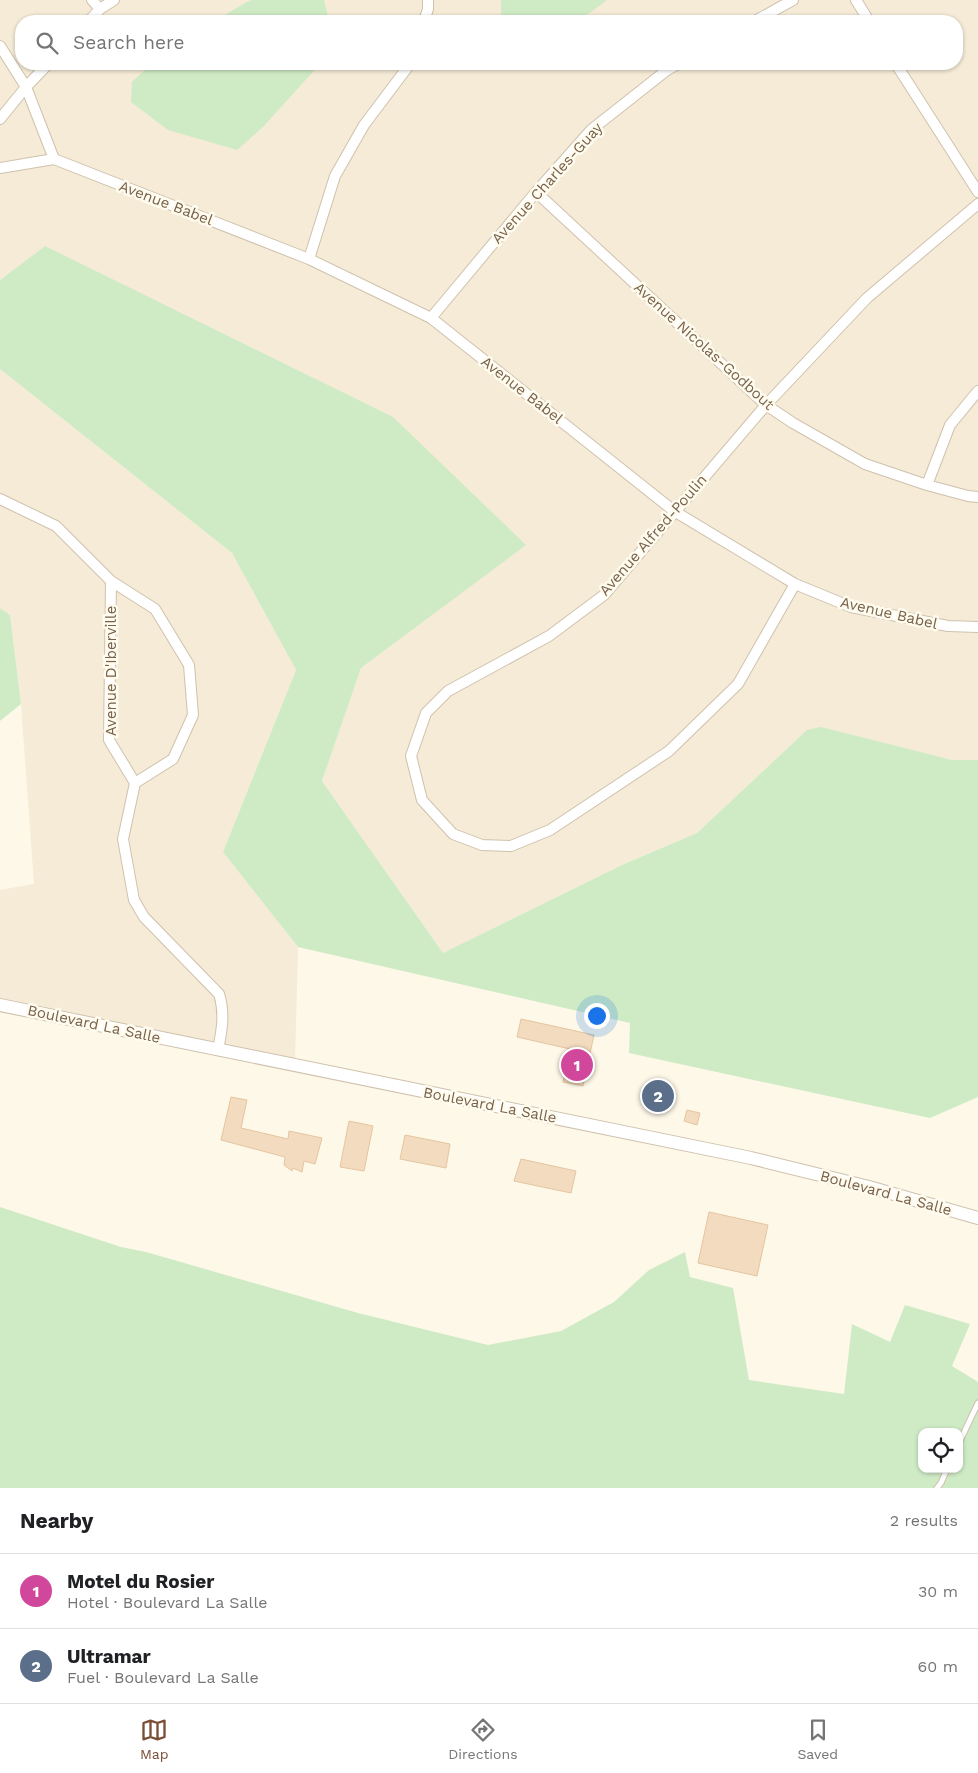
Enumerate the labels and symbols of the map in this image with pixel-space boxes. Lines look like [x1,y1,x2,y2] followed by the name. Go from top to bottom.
[488,118,606,247] street label: Avenue Charles-Guay
[117,177,216,229] street label: Avenue Babel
[630,278,778,414] street label: Avenue Nicolas-Godbout
[477,352,567,428] street label: Avenue Babel
[595,471,711,599] street label: Avenue Alfred-Poulin
[839,593,940,633] street label: Avenue Babel
[102,606,120,736] street label: Avenue D'Iberville
[26,1001,162,1047] street label: Boulevard La Salle
[584,1003,610,1029] your location
[561,1046,593,1084] pin: 1
[642,1077,674,1115] pin: 2
[422,1083,558,1127] street label: Boulevard La Salle
[818,1167,954,1219] street label: Boulevard La Salle

